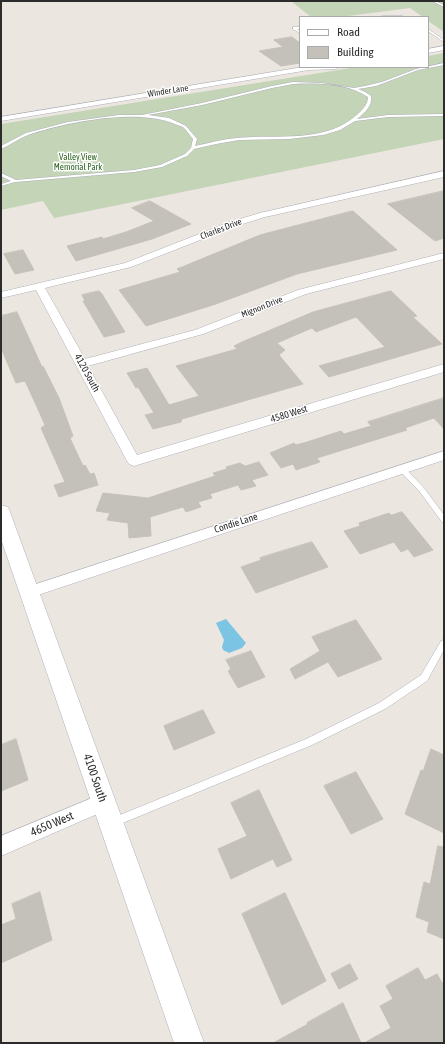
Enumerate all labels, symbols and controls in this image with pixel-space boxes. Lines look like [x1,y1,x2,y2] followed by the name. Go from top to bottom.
[299,16,429,68] legend
[337,25,360,39] text: Road
[337,45,374,59] text: Building
[147,82,189,100] street label: Winder Lane
[54,152,102,173] park label: Valley View Memorial Park
[199,216,243,242] street label: Charles Drive
[240,294,284,320] street label: Mignon Drive
[72,352,102,394] street label: 4120 South
[269,403,309,425] street label: 4580 West
[213,510,259,536] street label: Condie Lane
[80,752,110,804] street label: 4100 South
[28,808,76,840] street label: 4650 West

